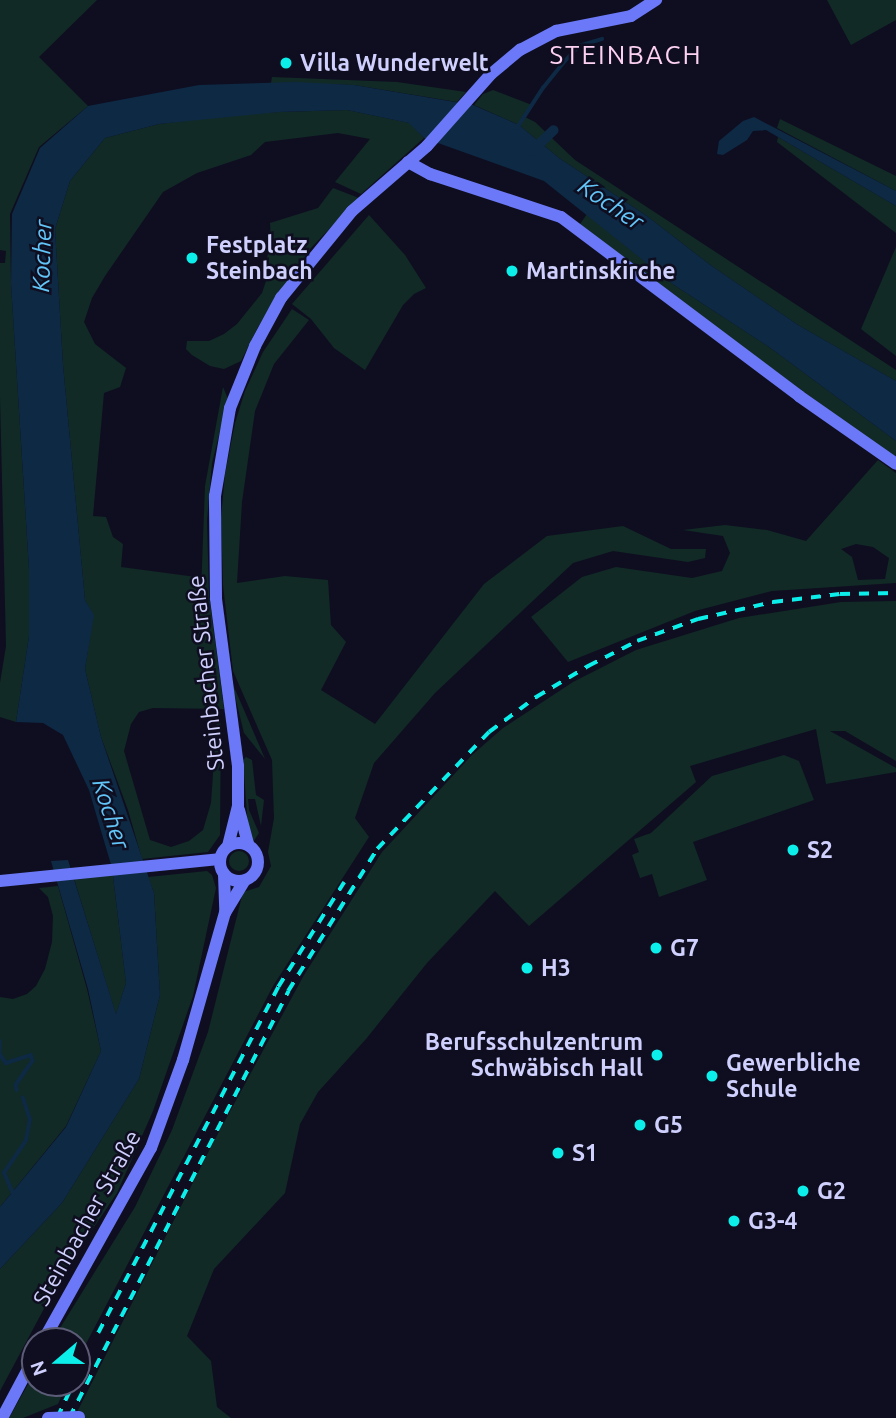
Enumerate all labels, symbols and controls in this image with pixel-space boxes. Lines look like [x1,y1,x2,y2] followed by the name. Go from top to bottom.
[551,39,701,71] district label: STEINBACH
[300,49,489,77] place label: Villa Wunderwelt
[278,55,294,71] marker: Villa Wunderwelt
[573,172,649,236] water label: Kocher
[26,219,58,293] water label: Kocher
[206,231,313,285] place label: Festplatz Steinbach
[184,250,200,266] marker: Festplatz Steinbach
[526,257,676,285] place label: Martinskirche
[504,263,520,279] marker: Martinskirche
[182,574,230,772] street label: Steinbacher Straße
[86,775,136,853] water label: Kocher
[807,836,833,864] place label: S2
[785,842,801,858] marker: S2
[670,934,699,962] place label: G7
[648,940,664,956] marker: G7
[541,954,571,982] place label: H3
[519,960,535,976] marker: H3
[425,1028,643,1082] place label: Berufsschulzentrum Schwäbisch Hall
[649,1047,665,1063] marker: Berufsschulzentrum Schwäbisch Hall
[726,1049,861,1103] place label: Gewerbliche Schule
[704,1068,720,1084] marker: Gewerbliche Schule
[654,1111,683,1139] place label: G5
[632,1117,648,1133] marker: G5
[27,1125,147,1311] street label: Steinbacher Straße
[572,1139,598,1167] place label: S1
[550,1145,566,1161] marker: S1
[817,1177,846,1205] place label: G2
[795,1183,811,1199] marker: G2
[748,1207,797,1235] place label: G3-4
[726,1213,742,1229] marker: G3-4
[21,1327,91,1397] north arrow
[25,1358,51,1379] text: N

